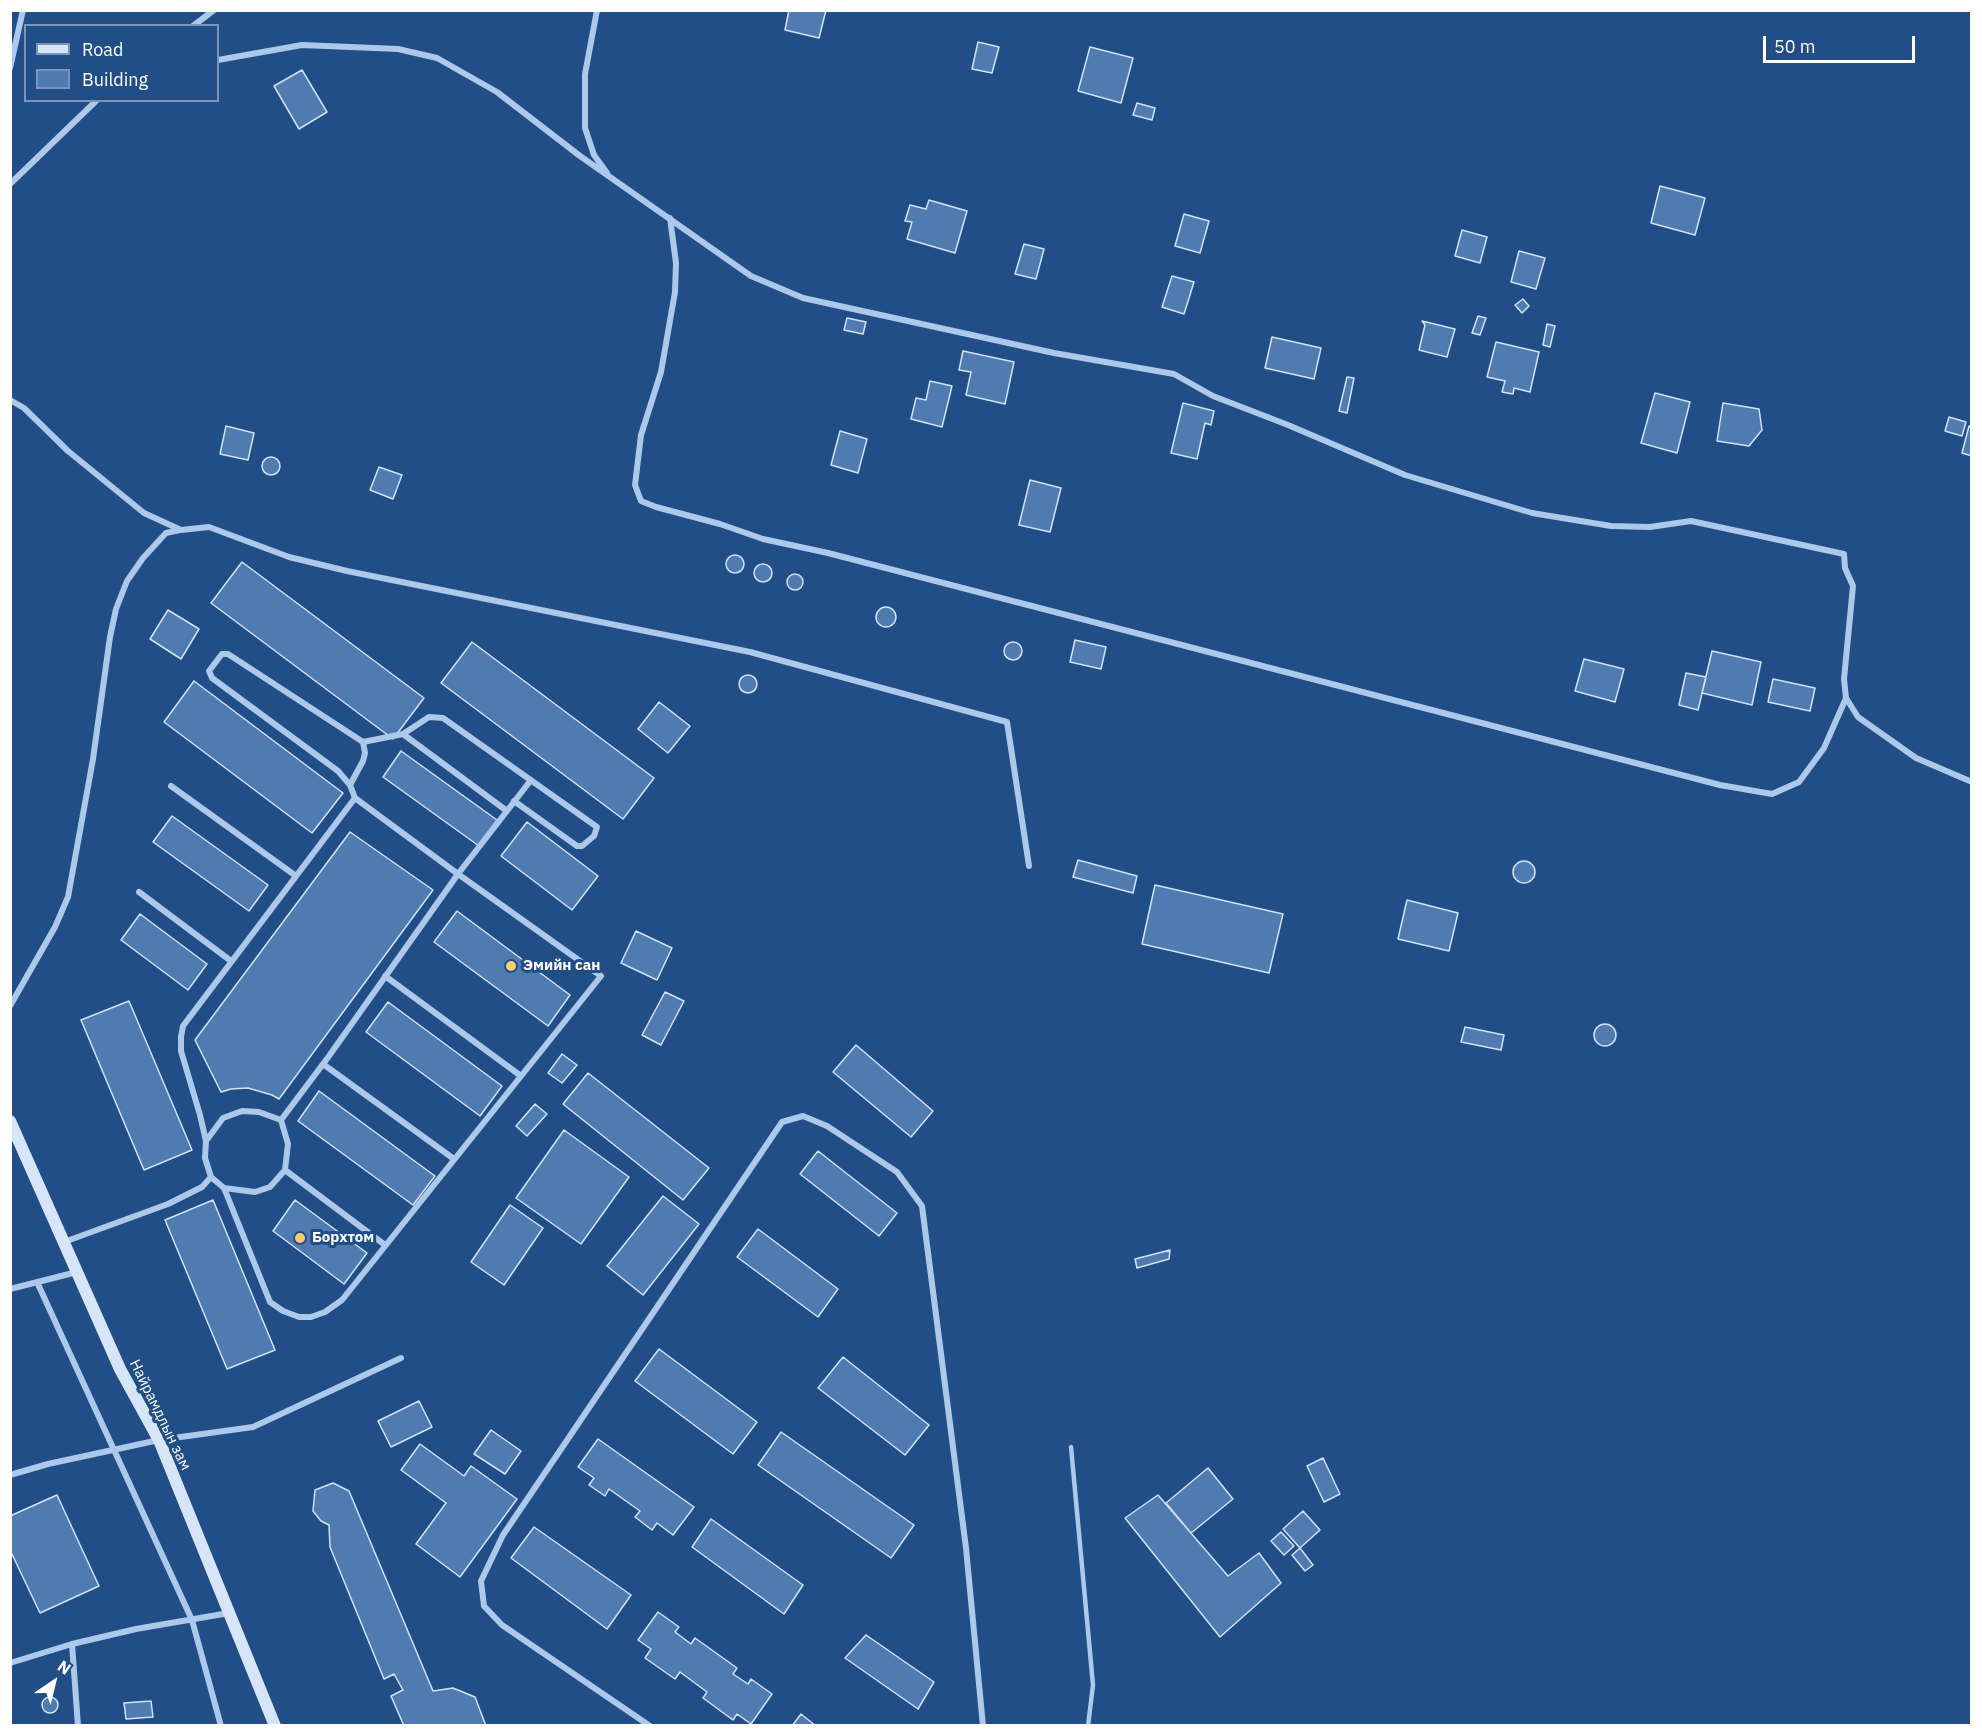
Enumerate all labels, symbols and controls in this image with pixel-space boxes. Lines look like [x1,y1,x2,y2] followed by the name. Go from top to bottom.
[24,24,219,102] legend
[1766,24,1918,62] scale bar
[1774,35,1816,58] text: 50 m
[82,38,123,61] text: Road
[82,68,148,91] text: Building
[523,957,601,975] place label: Эмийн сан
[504,959,518,973] marker: Эмийн сан
[312,1229,374,1247] place label: Борхтом
[293,1231,307,1245] marker: Борхтом
[125,1357,195,1473] street label: Найрамдлын зам
[24,1652,84,1712] north arrow
[54,1656,75,1679] text: N

